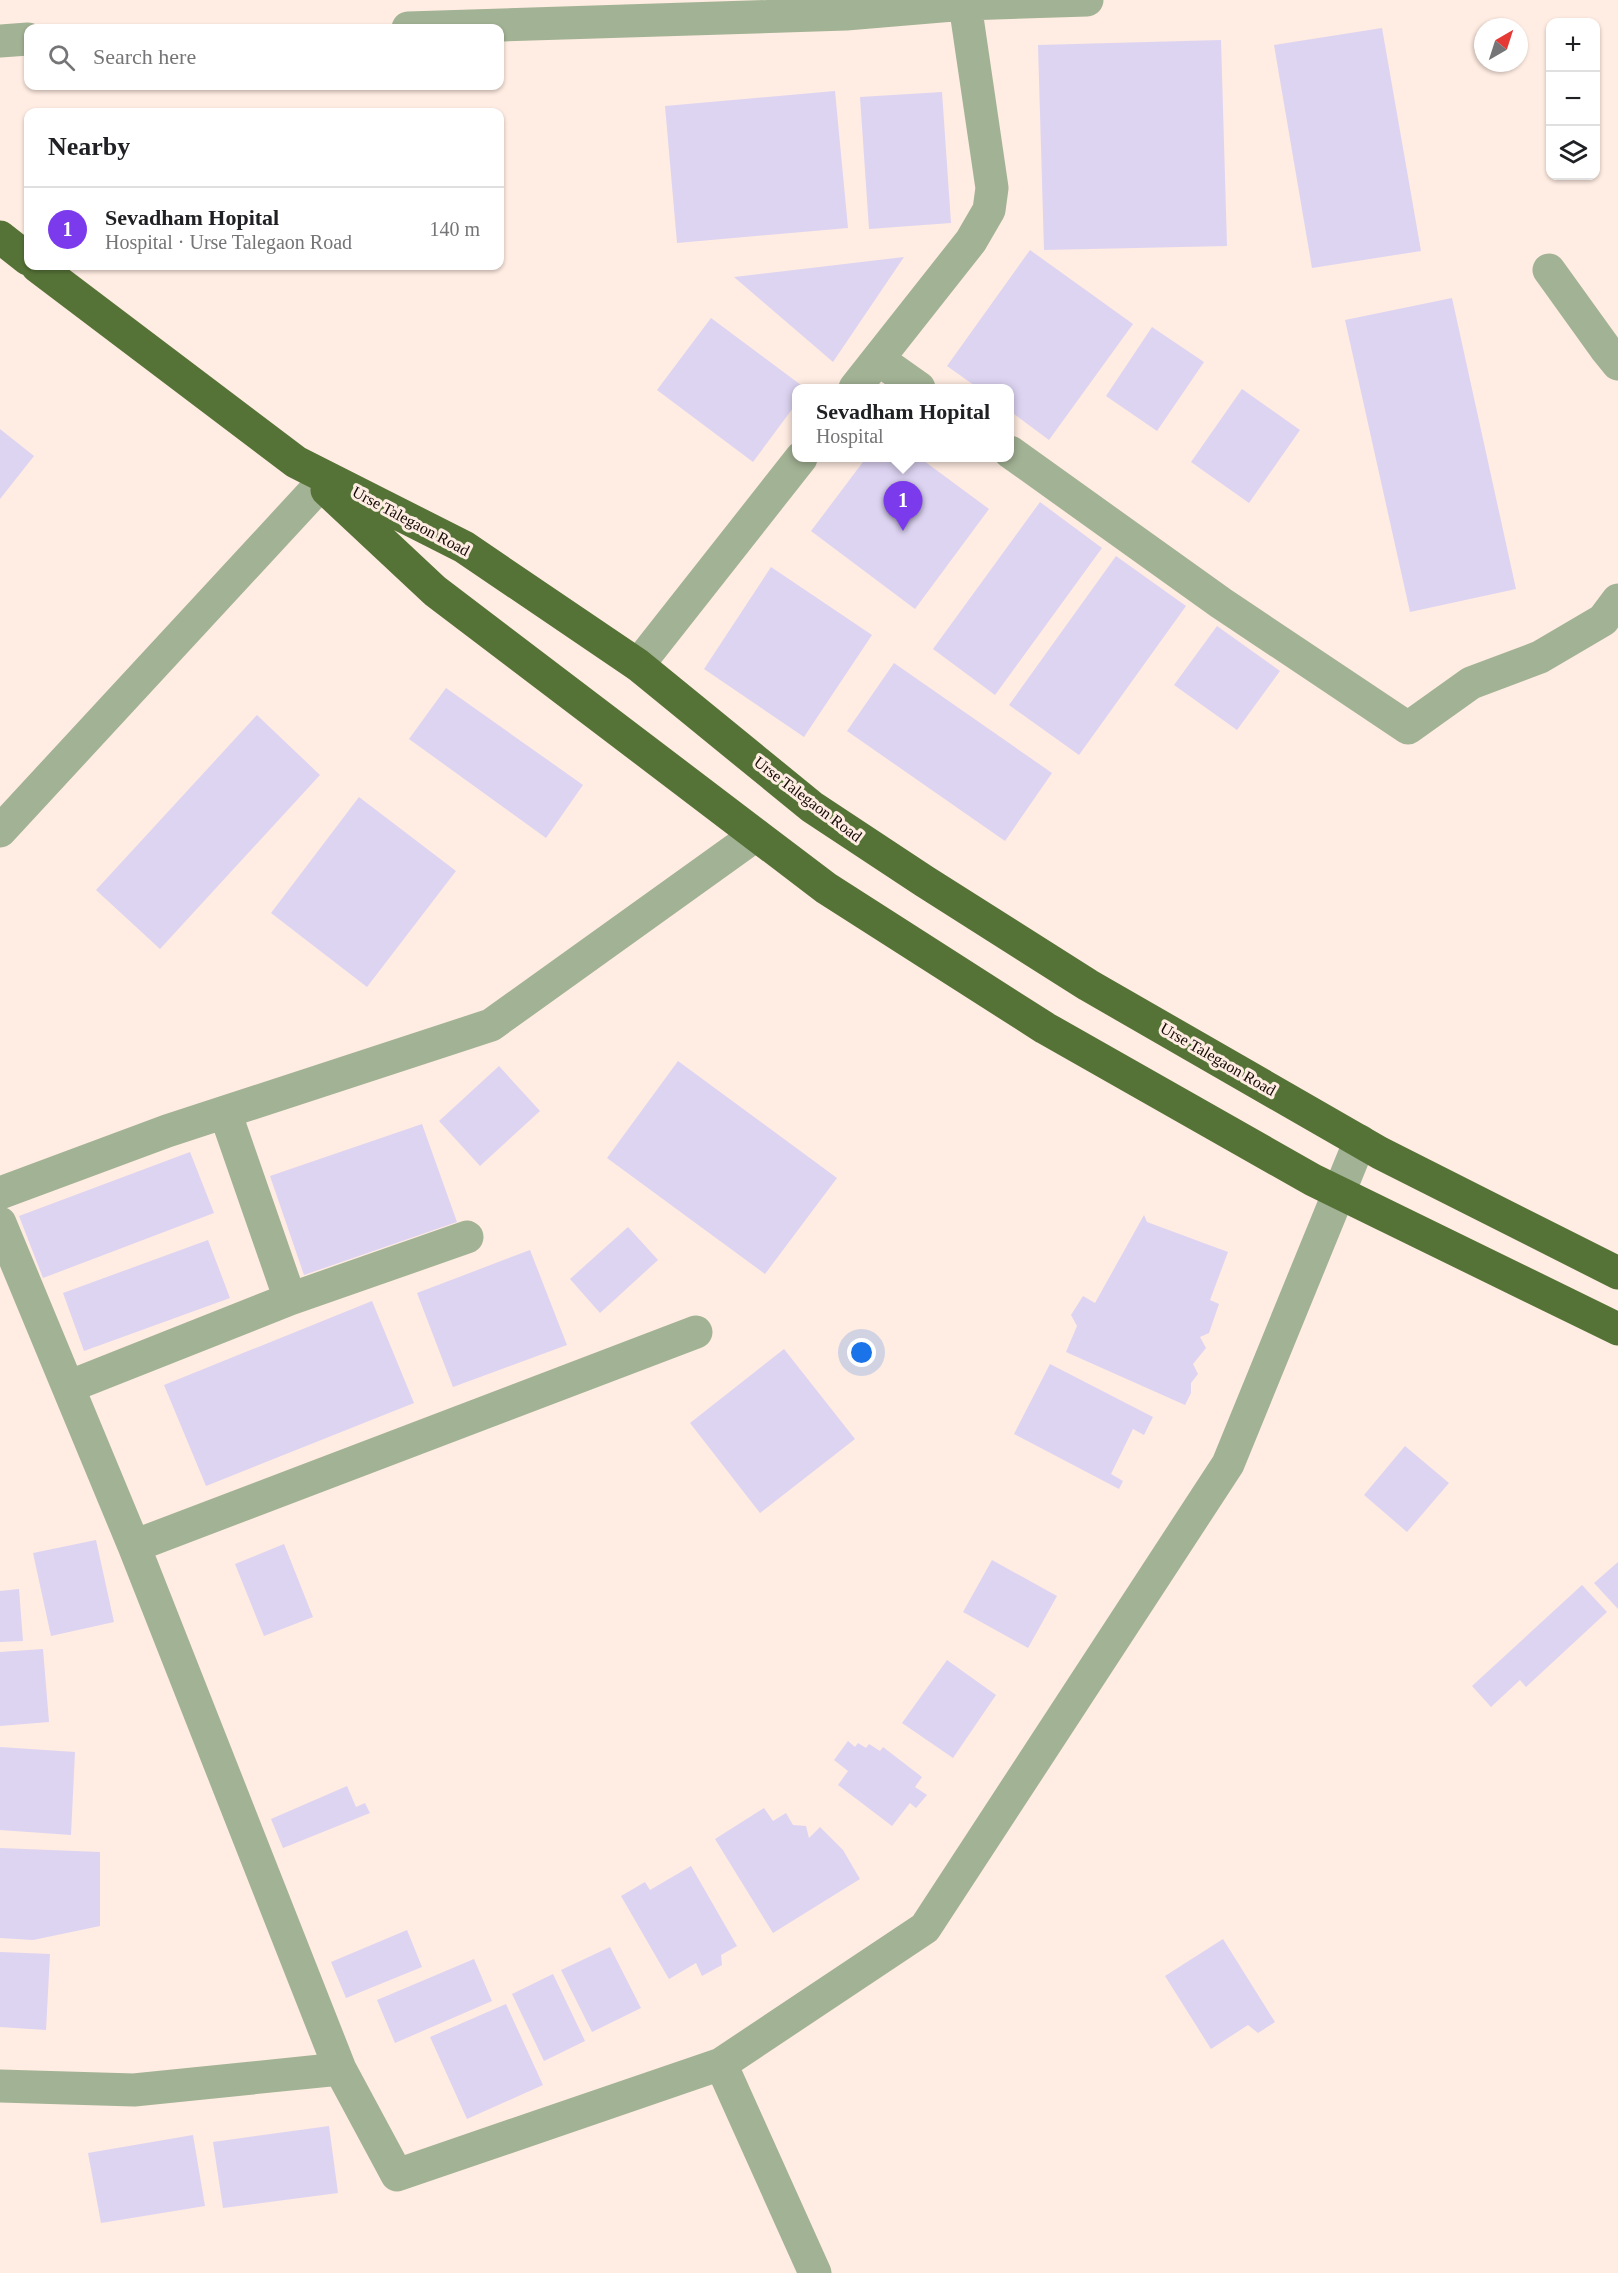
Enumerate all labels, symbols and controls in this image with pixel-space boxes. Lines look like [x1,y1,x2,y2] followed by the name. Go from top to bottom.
[1474,18,1528,72] north arrow
[1546,18,1600,180] map controls
[1546,18,1600,72] button: +
[24,24,504,90] search box
[45,41,78,74] icon: search
[93,44,196,69] text: Search here
[1546,72,1600,126] button: −
[1546,126,1600,180] button: layers
[48,132,130,161] text: Nearby
[105,205,279,230] text: Sevadham Hopital
[63,218,73,240] text: 1
[429,218,480,240] text: 140 m
[105,231,352,253] text: Hospital · Urse Talegaon Road
[792,384,1014,462] popup
[816,399,990,424] text: Sevadham Hopital
[816,425,884,447] text: Hospital
[884,482,922,531] pin: 1
[349,483,472,560] street label: Urse Talegaon Road
[750,753,865,846] street label: Urse Talegaon Road
[1157,1019,1279,1100] street label: Urse Talegaon Road
[847,1338,876,1367] your location

